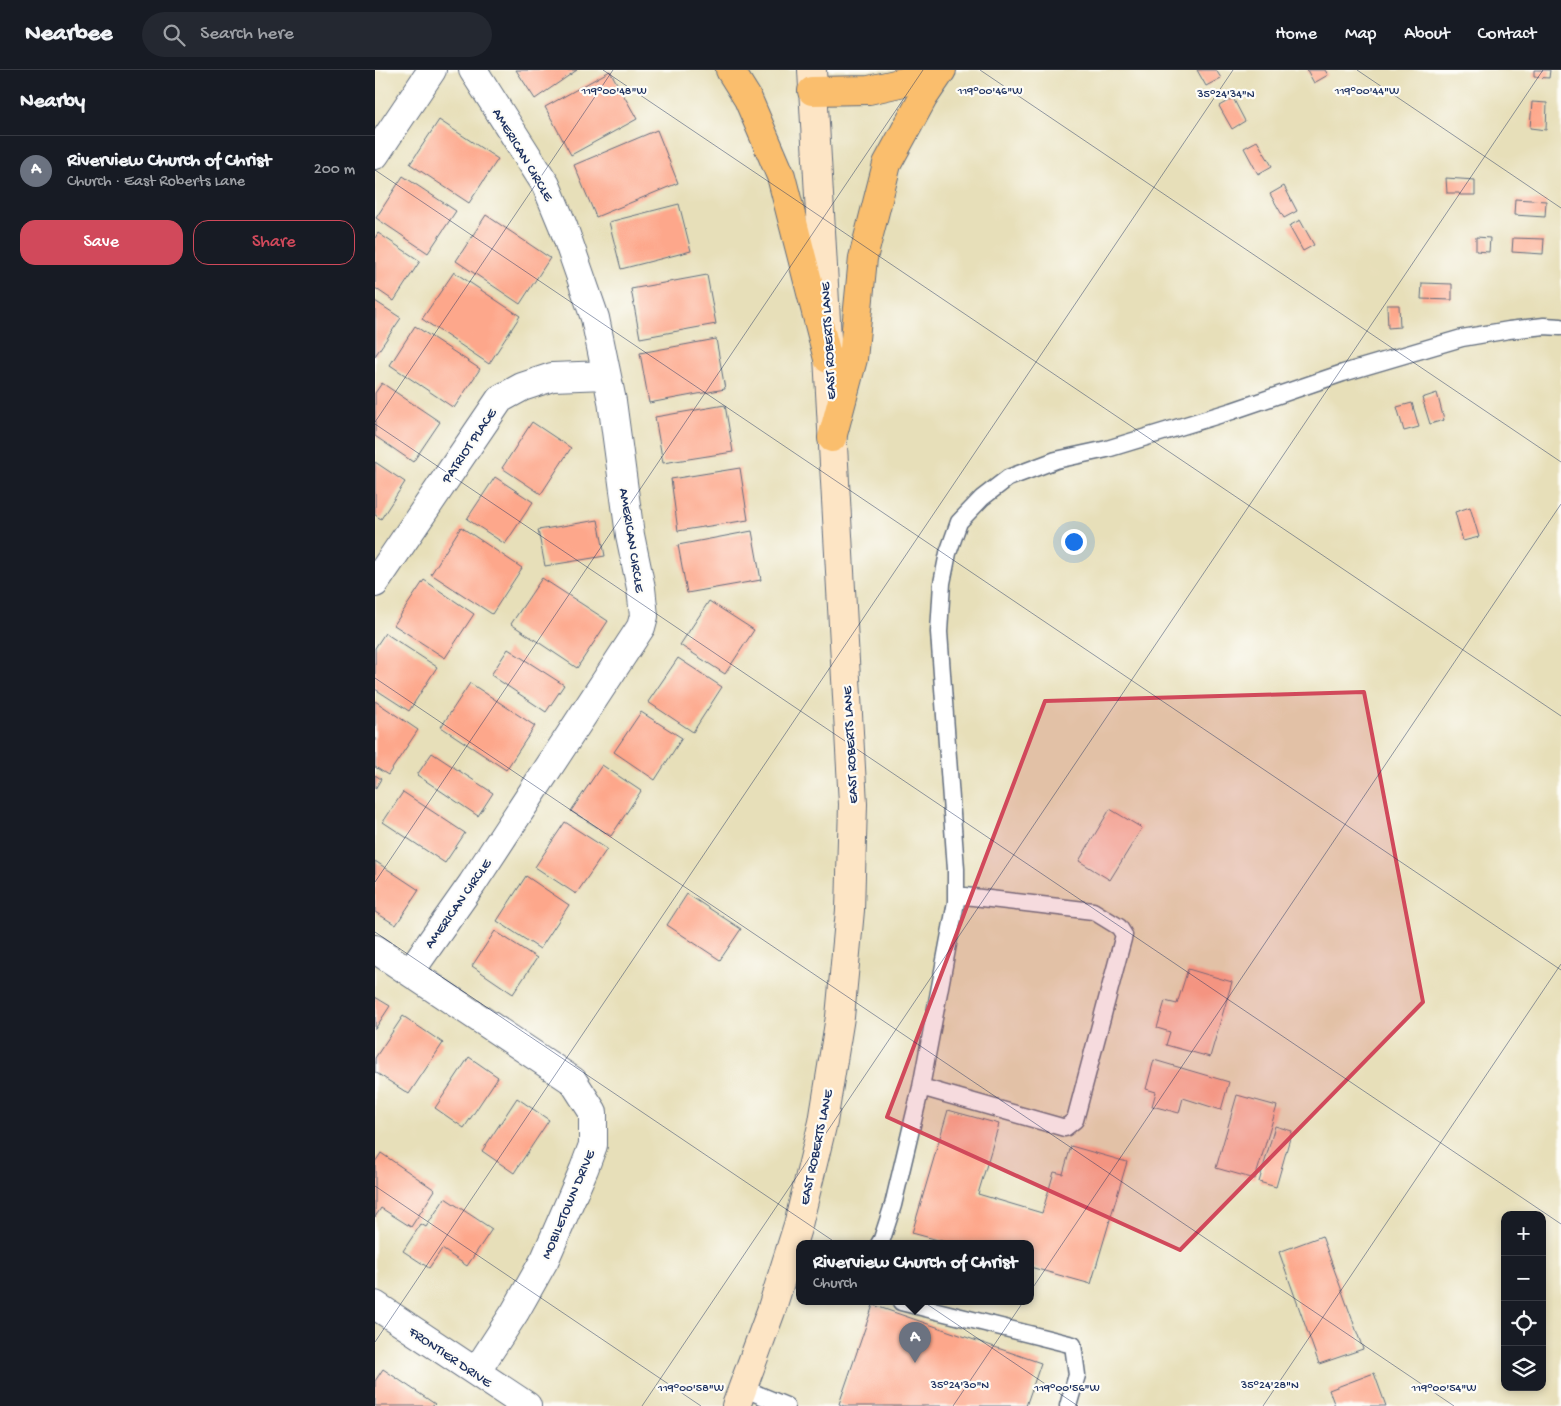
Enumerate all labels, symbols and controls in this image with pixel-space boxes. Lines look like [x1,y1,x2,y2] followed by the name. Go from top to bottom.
[142,12,492,57] search box
[25,20,112,49] text: Nearbee
[160,21,188,49] icon: search
[200,23,294,46] text: Search here
[1275,24,1317,45] text: Home
[1345,24,1376,45] text: Map
[1404,24,1450,45] text: About
[1478,24,1536,45] text: Contact
[580,85,647,99] text: 119°00'48"W
[957,85,1022,99] text: 119°00'46"W
[1334,85,1399,99] text: 119°00'44"W
[1196,88,1255,102] text: 35°24'34"N
[20,90,85,115] text: Nearby
[487,106,557,206] street label: AMERICAN CIRCLE
[67,150,271,173] text: Riverview Church of Christ
[31,161,41,180] text: A
[314,161,355,180] text: 200 m
[67,173,245,192] text: Church · East Roberts Lane
[20,220,183,265] button: Save
[193,220,355,265] button: Share
[818,280,841,400] street label: EAST ROBERTS LANE
[438,405,502,488] street label: PATRIOT PLACE
[614,487,647,595] street label: AMERICAN CIRCLE
[1061,529,1087,555] your location
[840,684,863,804] street label: EAST ROBERTS LANE
[422,855,497,952] street label: AMERICAN CIRCLE
[797,1087,838,1207] street label: EAST ROBERTS LANE
[539,1147,600,1262] street label: MOBILETOWN DRIVE
[1501,1211,1546,1391] map controls
[1501,1211,1546,1256] button: +
[796,1240,1034,1305] popup
[813,1252,1017,1275] text: Riverview Church of Christ
[1501,1256,1546,1301] button: −
[813,1275,857,1294] text: Church
[1501,1301,1546,1346] button: locate
[899,1322,931,1363] pin: A
[404,1323,495,1393] street label: FRONTIER DRIVE
[1501,1346,1546,1391] button: layers
[930,1379,989,1393] text: 35°24'30"N
[1240,1379,1299,1393] text: 35°24'28"N
[657,1382,724,1396] text: 119°00'58"W
[1033,1382,1100,1396] text: 119°00'56"W
[1411,1382,1476,1396] text: 119°00'54"W

